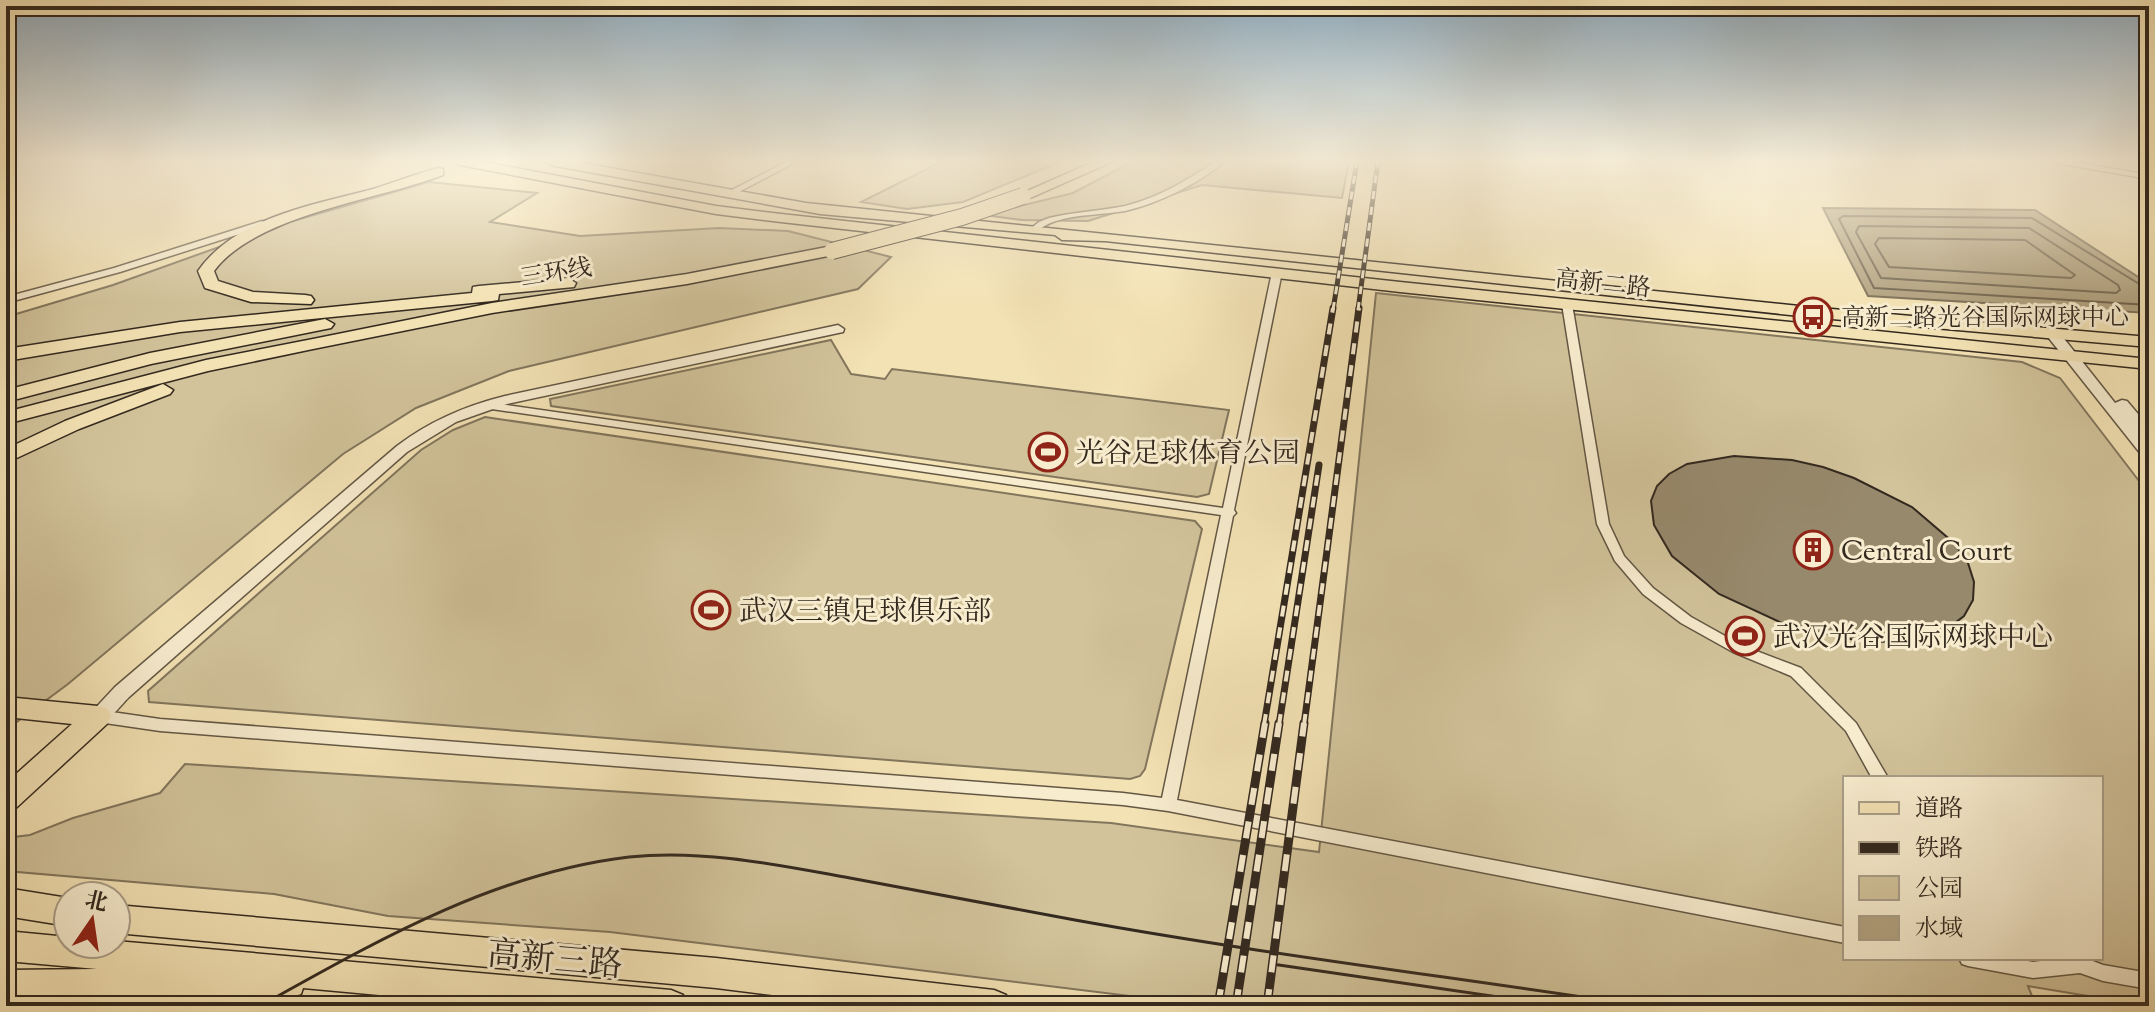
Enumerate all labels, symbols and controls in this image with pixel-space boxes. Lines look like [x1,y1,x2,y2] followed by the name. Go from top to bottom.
[518,252,595,296] street label: 三环线
[1553,263,1652,307] street label: 高新二路
[1792,296,1834,338] bus stop icon: 高新二路光谷国际网球中心
[1841,302,2129,336] place label: 高新二路光谷国际网球中心
[1027,431,1069,473] sports icon: 光谷足球体育公园
[1076,435,1300,475] place label: 光谷足球体育公园
[1792,529,1834,571] building icon: Central Court
[1841,533,2013,573] place label: Central Court
[690,589,732,631] sports icon: 武汉三镇足球俱乐部
[739,593,991,633] place label: 武汉三镇足球俱乐部
[1724,615,1766,657] sports icon: 武汉光谷国际网球中心
[1773,619,2053,659] place label: 武汉光谷国际网球中心
[1843,776,2103,960] legend
[1915,793,1963,827] text: 道路
[1915,833,1963,867] text: 铁路
[1915,873,1963,907] text: 公园
[52,880,132,960] north arrow
[81,885,110,922] text: 北
[1915,913,1963,947] text: 水域
[485,931,625,992] street label: 高新三路

